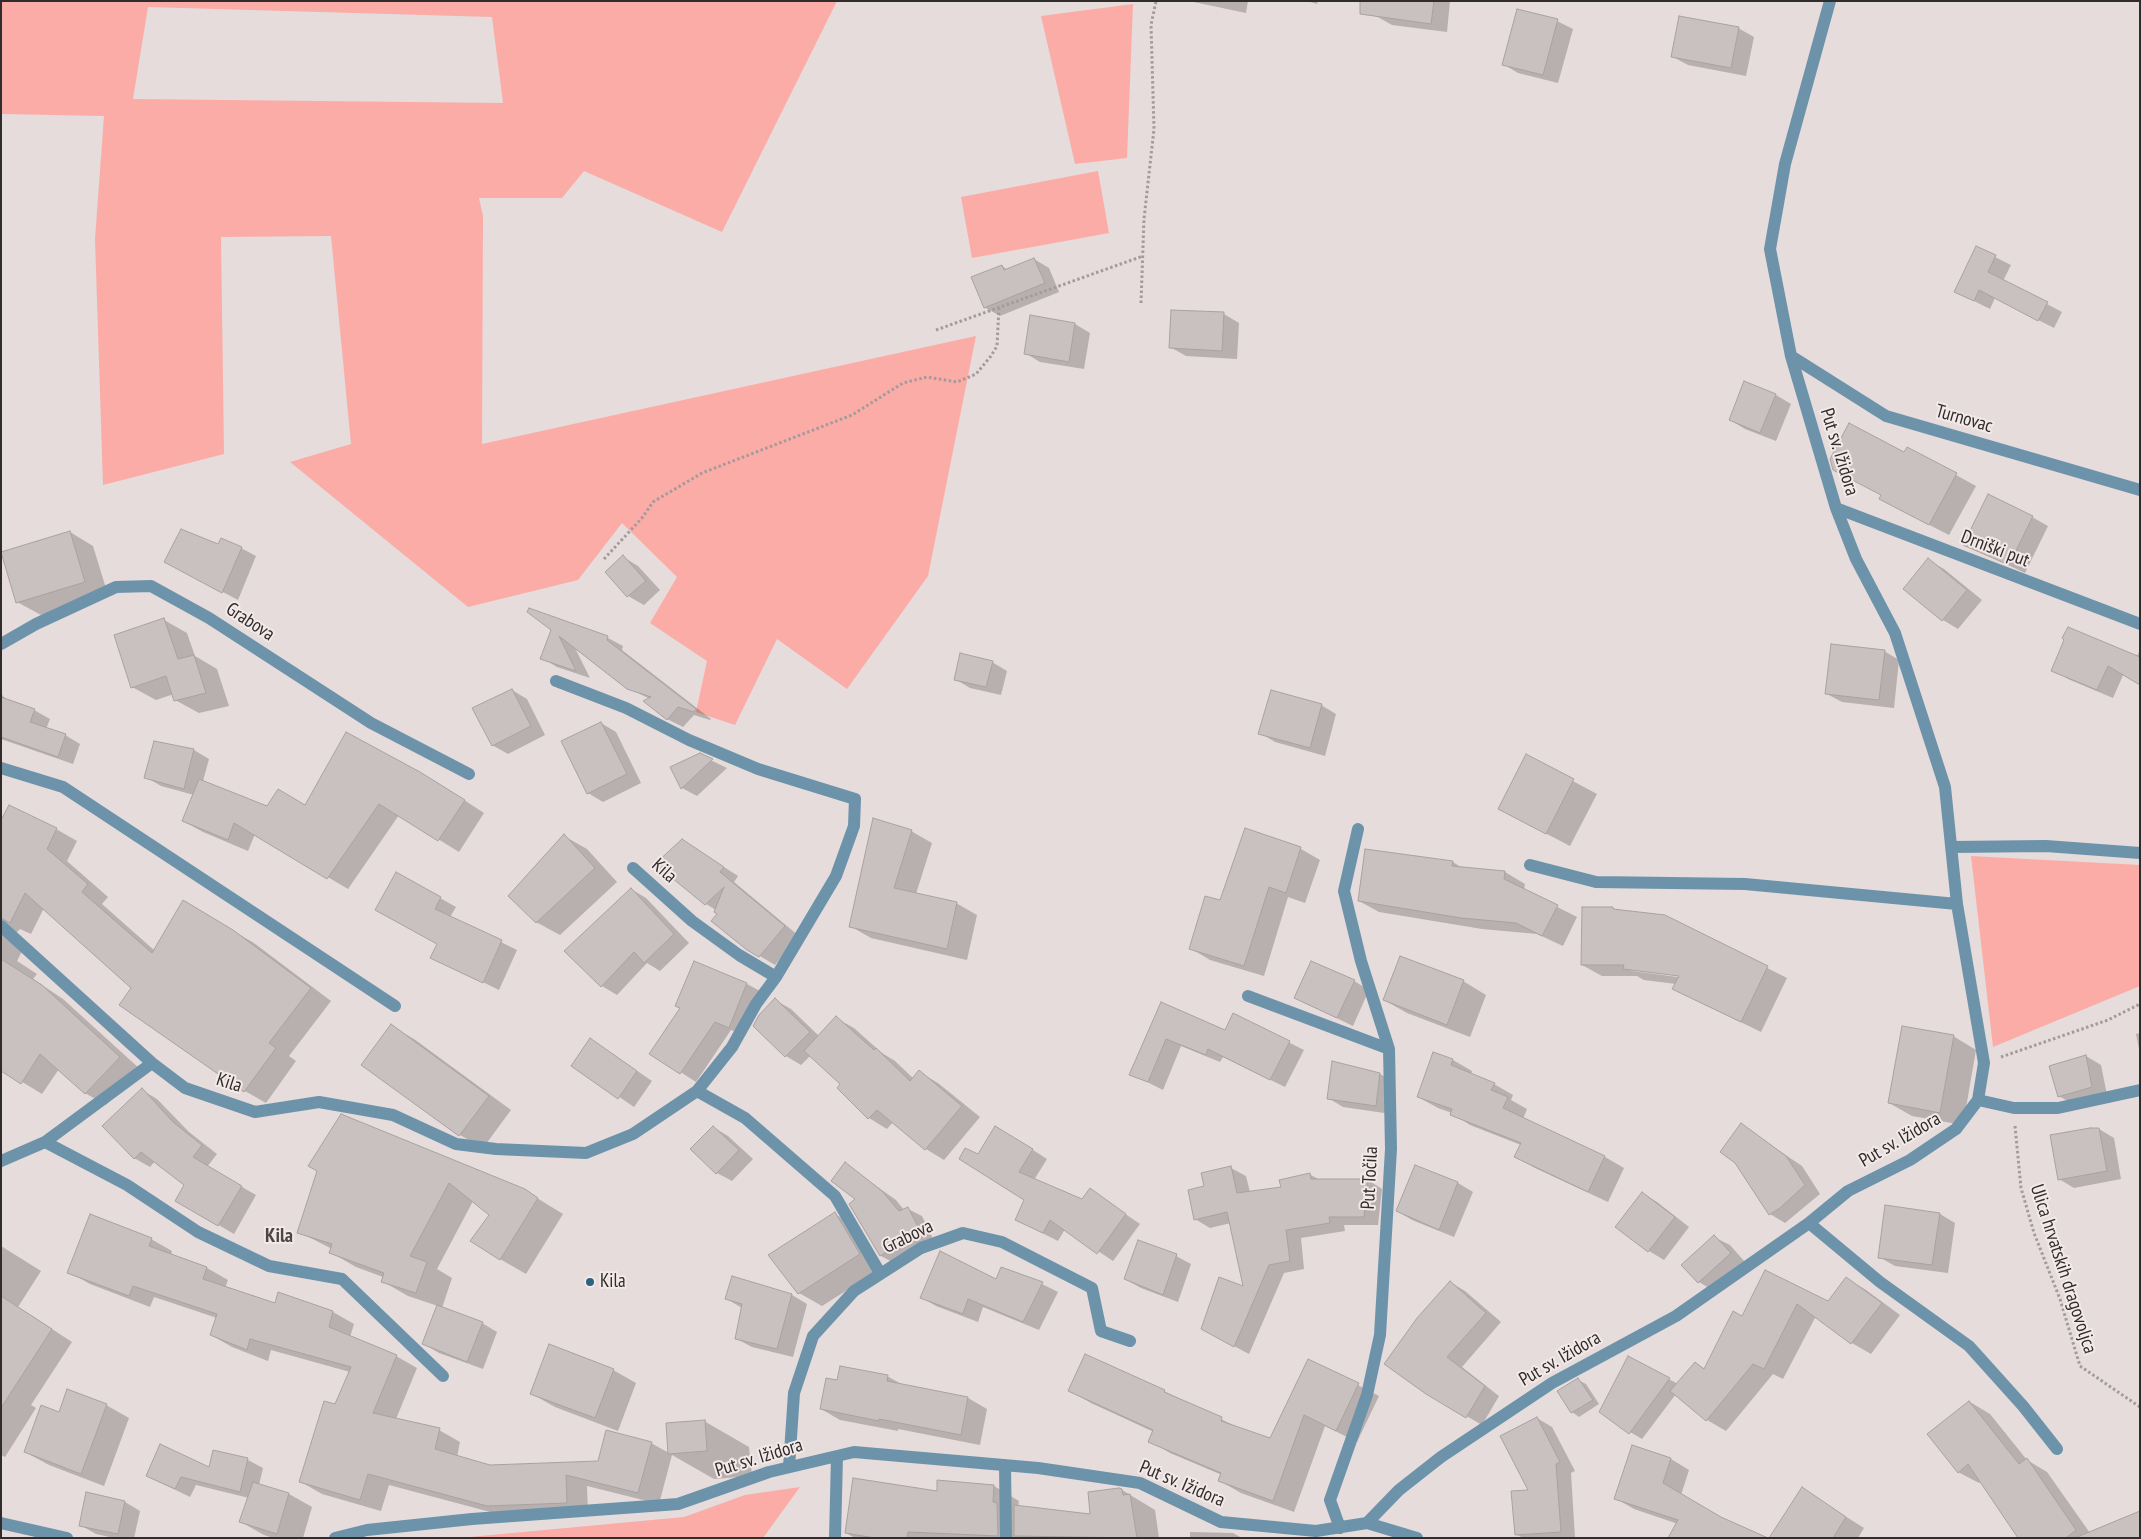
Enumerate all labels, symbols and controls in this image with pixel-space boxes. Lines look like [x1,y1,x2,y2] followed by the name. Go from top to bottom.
[1933,400,1995,438] street label: Turnovac
[1815,405,1863,499] street label: Put sv. Ižidora
[1958,526,2032,572] street label: Drniški put
[221,598,279,646] street label: Grabova
[647,854,681,888] street label: Kila
[213,1068,245,1098] street label: Kila
[1855,1108,1945,1172] street label: Put sv. Ižidora
[1357,1146,1383,1210] street label: Put Točila
[2025,1181,2101,1357] street label: Ulica hrvatskih dragovoljca
[879,1215,937,1259] street label: Grabova
[265,1224,293,1248] district label: Kila
[600,1271,626,1293] place label: Kila
[584,1276,596,1288] marker: Kila
[1515,1327,1605,1391] street label: Put sv. Ižidora
[712,1434,806,1482] street label: Put sv. Ižidora
[1136,1456,1228,1512] street label: Put sv. Ižidora

